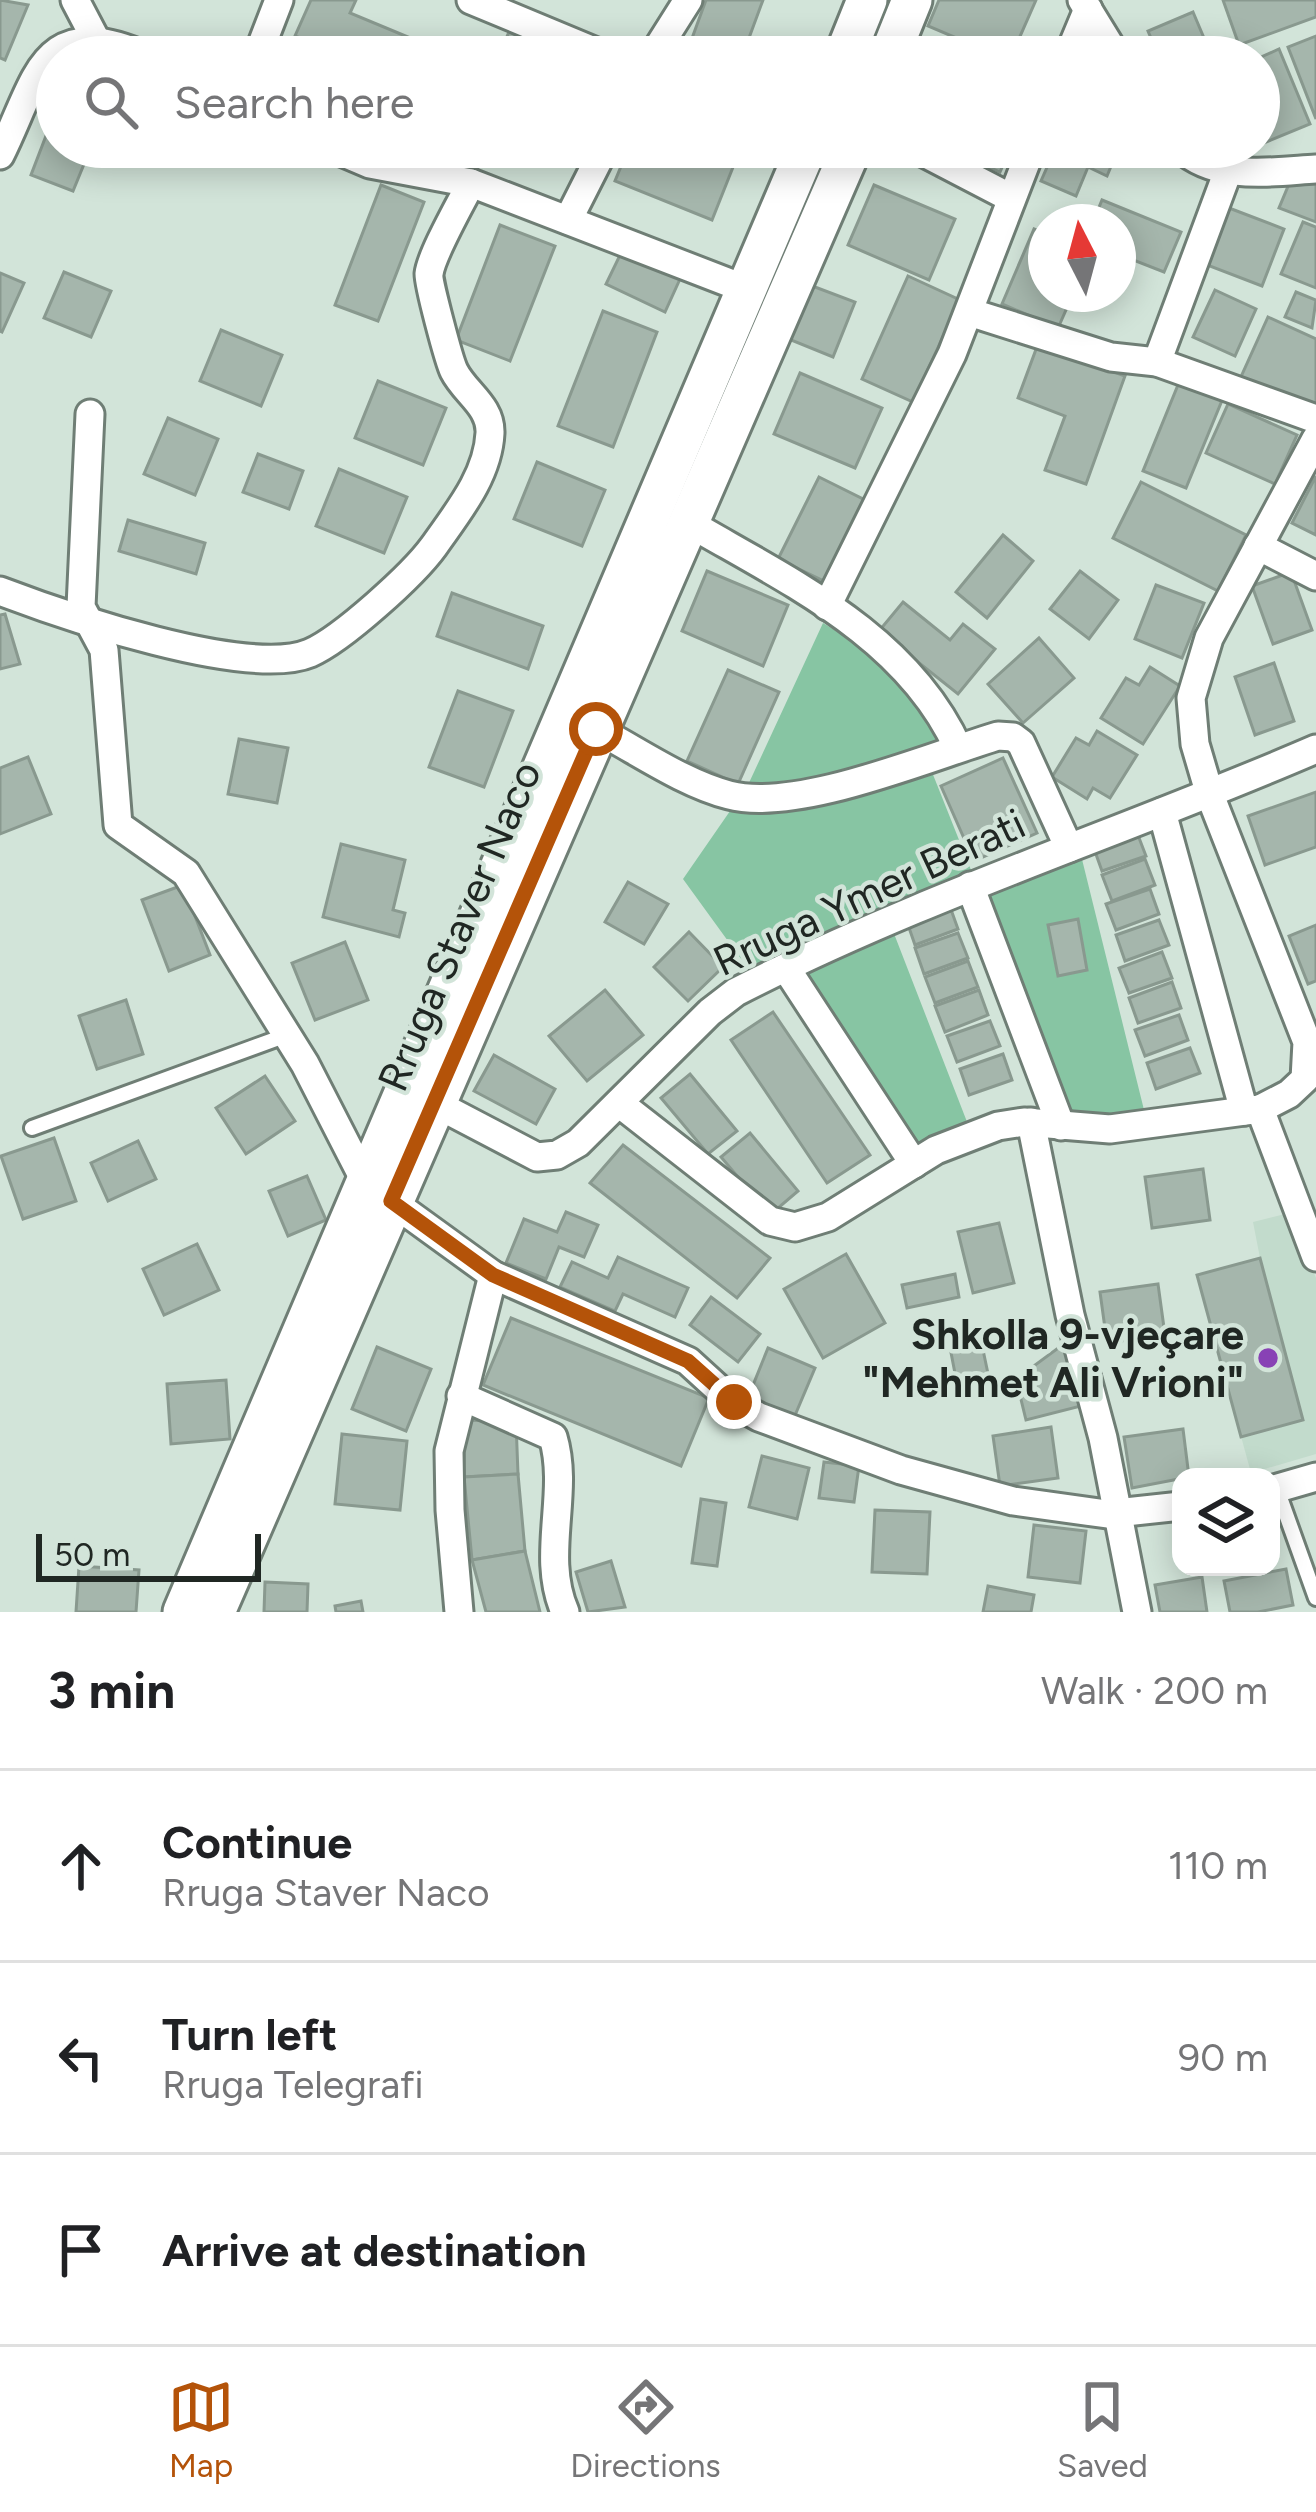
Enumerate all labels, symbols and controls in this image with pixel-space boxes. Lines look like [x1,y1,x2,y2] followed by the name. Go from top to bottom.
[36,36,1280,168] search box
[78,69,144,135] icon: search
[174,75,414,129] text: Search here
[1028,204,1136,312] north arrow
[569,702,623,756] route start
[367,754,552,1099] street label: Rruga Staver Naco
[705,798,1033,987] street label: Rruga Ymer Berati
[862,1309,1244,1408] place label: Shkolla 9-vjeçare "Mehmet Ali Vrioni"
[1255,1345,1281,1371] marker: Shkolla 9-vjeçare "Mehmet Ali Vrioni"
[707,1375,761,1429] route end
[1172,1468,1280,1576] map controls
[1172,1468,1280,1576] button: layers
[36,1528,261,1581] scale bar
[54,1535,130,1574] text: 50 m
[48,1660,175,1721] text: 3 min
[1041,1667,1268,1714] text: Walk · 200 m
[162,1815,352,1869] text: Continue
[48,1833,114,1899] icon: ahead
[1168,1842,1268,1889] text: 110 m
[162,1869,490,1916] text: Rruga Staver Naco
[162,2007,337,2061] text: Turn left
[48,2025,114,2091] icon: left
[1178,2034,1268,2081] text: 90 m
[162,2061,423,2108] text: Rruga Telegrafi
[48,2217,114,2283] icon: arrive
[162,2223,586,2277] text: Arrive at destination
[168,2374,234,2485] tab: Map
[570,2374,721,2485] tab: Directions
[1057,2374,1148,2485] tab: Saved

